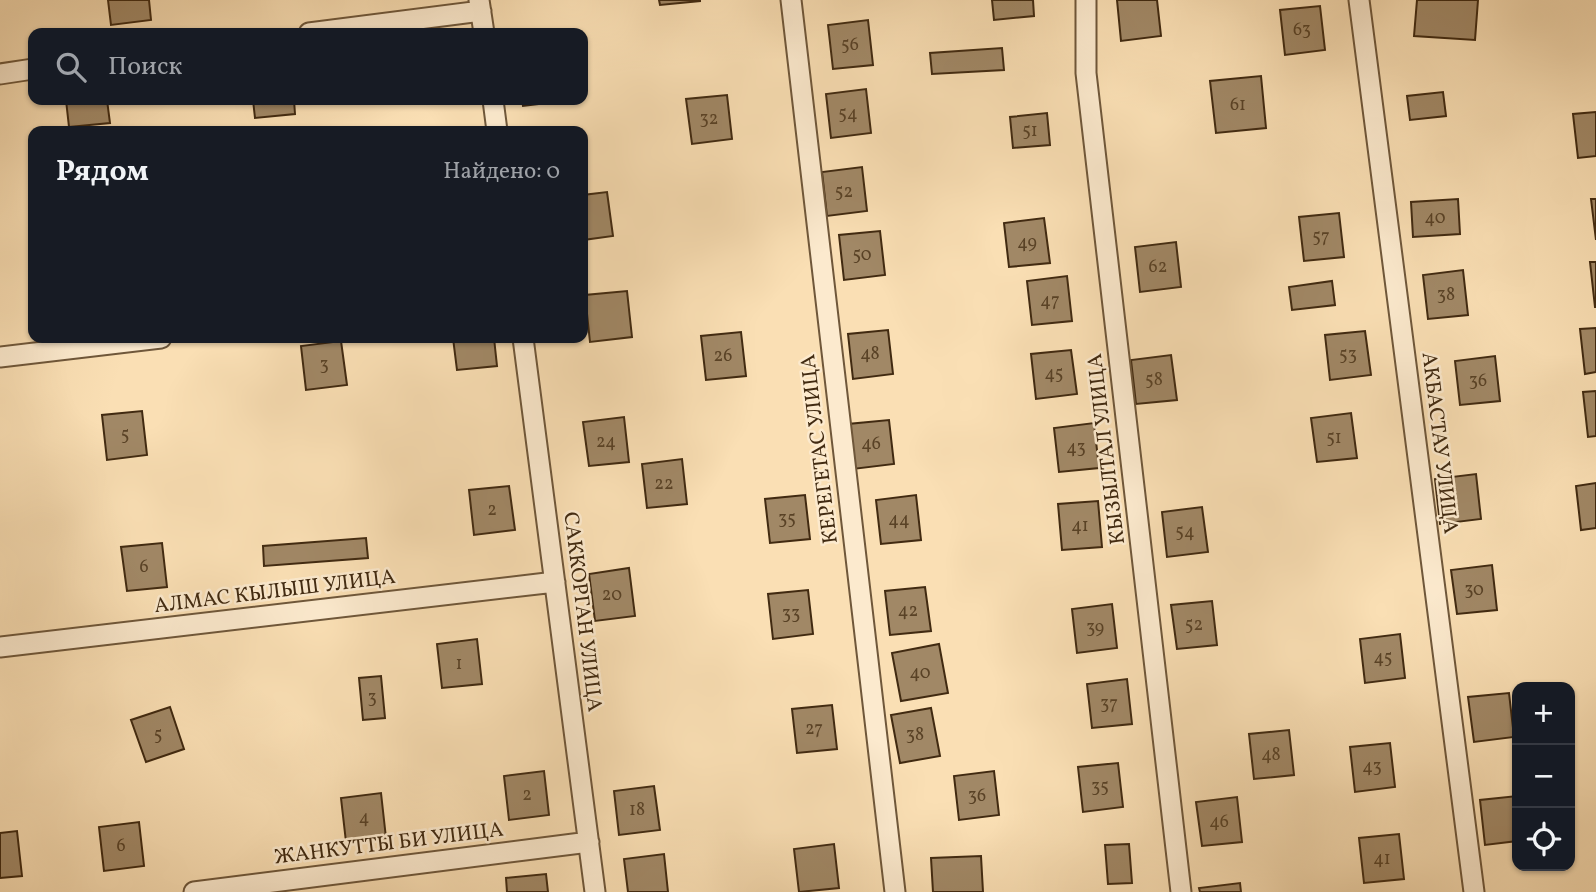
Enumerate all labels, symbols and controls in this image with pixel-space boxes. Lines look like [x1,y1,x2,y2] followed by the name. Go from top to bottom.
[1293,18,1311,43] house number: 63
[28,28,588,105] search box
[841,33,859,58] house number: 56
[52,48,90,86] icon: search
[108,49,182,85] text: Поиск
[1230,93,1246,118] house number: 61
[838,102,858,127] house number: 54
[700,107,718,132] house number: 32
[1022,119,1038,144] house number: 51
[56,151,149,193] text: Рядом
[443,156,560,188] text: Найдено: 0
[835,180,853,205] house number: 52
[1424,206,1446,231] house number: 40
[1312,225,1330,250] house number: 57
[1017,231,1037,256] house number: 49
[852,243,872,268] house number: 50
[1149,255,1167,280] house number: 62
[1437,283,1455,308] house number: 38
[1040,289,1060,314] house number: 47
[860,342,880,367] house number: 48
[1339,343,1357,368] house number: 53
[714,344,732,369] house number: 26
[1413,350,1465,536] street label: АКБАСТАУ УЛИЦА
[794,352,846,545] street label: КЕРЕГЕТАС УЛИЦА
[1081,352,1133,546] street label: КЫЗЫЛТАЛ УЛИЦА
[319,353,329,378] house number: 3
[1045,362,1063,387] house number: 45
[1145,368,1163,393] house number: 58
[1469,369,1487,394] house number: 36
[121,423,129,448] house number: 5
[1326,426,1342,451] house number: 51
[596,430,616,455] house number: 24
[861,432,881,457] house number: 46
[1066,436,1086,461] house number: 43
[654,472,674,497] house number: 22
[487,498,497,523] house number: 2
[778,507,796,532] house number: 35
[888,508,910,533] house number: 44
[555,510,609,714] street label: САККОРГАН УЛИЦА
[1071,514,1089,539] house number: 41
[1175,520,1195,545] house number: 54
[139,555,149,580] house number: 6
[153,563,398,621] street label: АЛМАС КЫЛЫШ УЛИЦА
[1464,578,1484,603] house number: 30
[602,583,622,608] house number: 20
[898,599,918,624] house number: 42
[782,602,800,627] house number: 33
[1185,613,1203,638] house number: 52
[1086,616,1104,641] house number: 39
[1374,646,1392,671] house number: 45
[456,652,462,677] house number: 1
[909,661,931,686] house number: 40
[1512,682,1575,871] map controls
[1512,682,1575,745] button: +
[367,686,377,711] house number: 3
[1100,692,1118,717] house number: 37
[805,717,823,742] house number: 27
[154,723,162,748] house number: 5
[906,723,924,748] house number: 38
[1261,743,1281,768] house number: 48
[1512,745,1575,808] button: −
[1362,755,1382,780] house number: 43
[1091,775,1109,800] house number: 35
[522,783,532,808] house number: 2
[968,784,986,809] house number: 36
[629,798,645,823] house number: 18
[359,806,369,831] house number: 4
[1512,808,1575,871] button: locate
[1209,810,1229,835] house number: 46
[273,816,505,872] street label: ЖАНКУТТЫ БИ УЛИЦА
[116,834,126,859] house number: 6
[1373,847,1391,872] house number: 41

